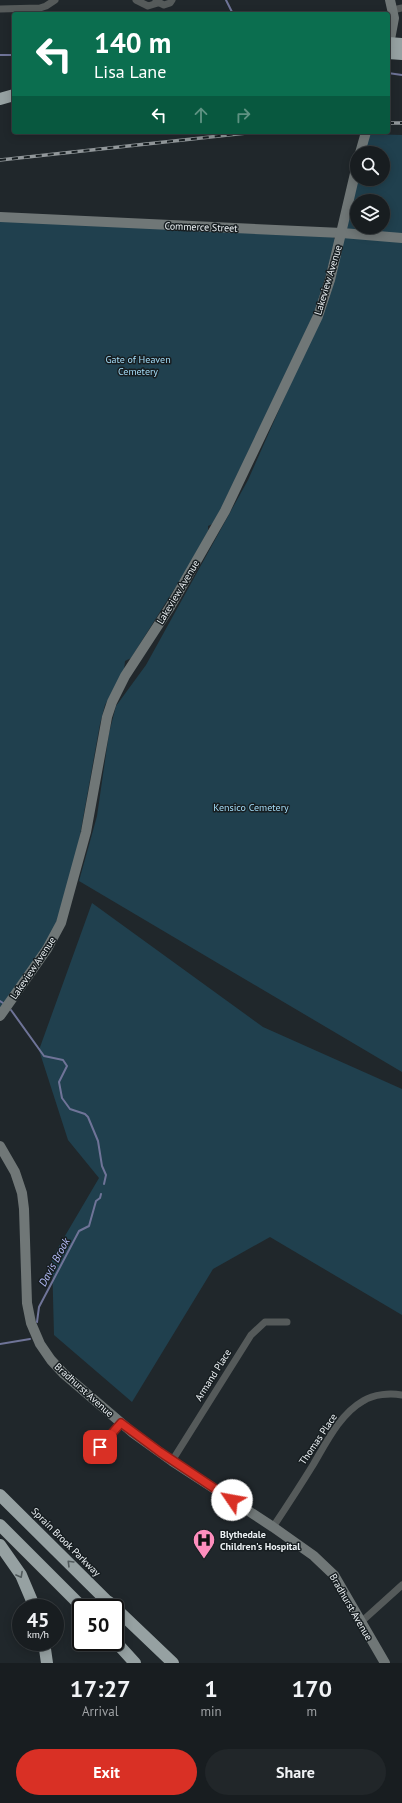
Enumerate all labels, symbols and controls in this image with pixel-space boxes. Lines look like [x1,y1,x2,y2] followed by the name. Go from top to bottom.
[94,24,171,61] text: 140 m
[28,28,80,80] icon: left
[94,60,166,83] text: Lisa Lane
[148,104,170,126] icon: left
[190,104,212,126] icon: ahead
[232,104,254,126] icon: right
[350,146,390,234] map controls
[350,146,390,186] button: search
[350,194,390,234] button: layers
[164,219,238,235] street label: Commerce Street
[311,243,345,317] street label: Lakeview Avenue
[105,353,171,378] park label: Gate of Heaven Cemetery
[154,558,202,626] street label: Lakeview Avenue
[213,801,289,814] park label: Kensico Cemetery
[7,934,59,1002] street label: Lakeview Avenue
[35,1234,73,1289] water label: Davis Brook
[192,1347,234,1403] street label: Armand Place
[52,1360,116,1420] street label: Bradhurst Avenue
[296,1411,340,1467] street label: Thomas Place
[83,1430,117,1464] pin
[89,1436,111,1458] icon: arrive
[211,1479,253,1521] position arrow
[29,1505,103,1579] street label: Sprain Brook Parkway
[191,1527,217,1560] hospital icon: Blythedale Children's Hospital
[220,1528,300,1553] place label: Blythedale Children's Hospital
[67,1560,75,1568] one-way arrow
[16,1571,23,1578] one-way arrow
[327,1571,375,1643] street label: Bradhurst Avenue
[72,1599,124,1651] speed limit sign: 50
[27,1607,49,1633] text: 45
[27,1628,49,1641] text: km/h
[70,1673,131,1704] text: 17:27
[204,1673,218,1704] text: 1
[291,1673,332,1704] text: 170
[82,1703,118,1720] text: Arrival
[200,1703,222,1720] text: min
[307,1703,317,1720] text: m
[16,1749,197,1795] button: Exit
[205,1749,386,1795] button: Share

